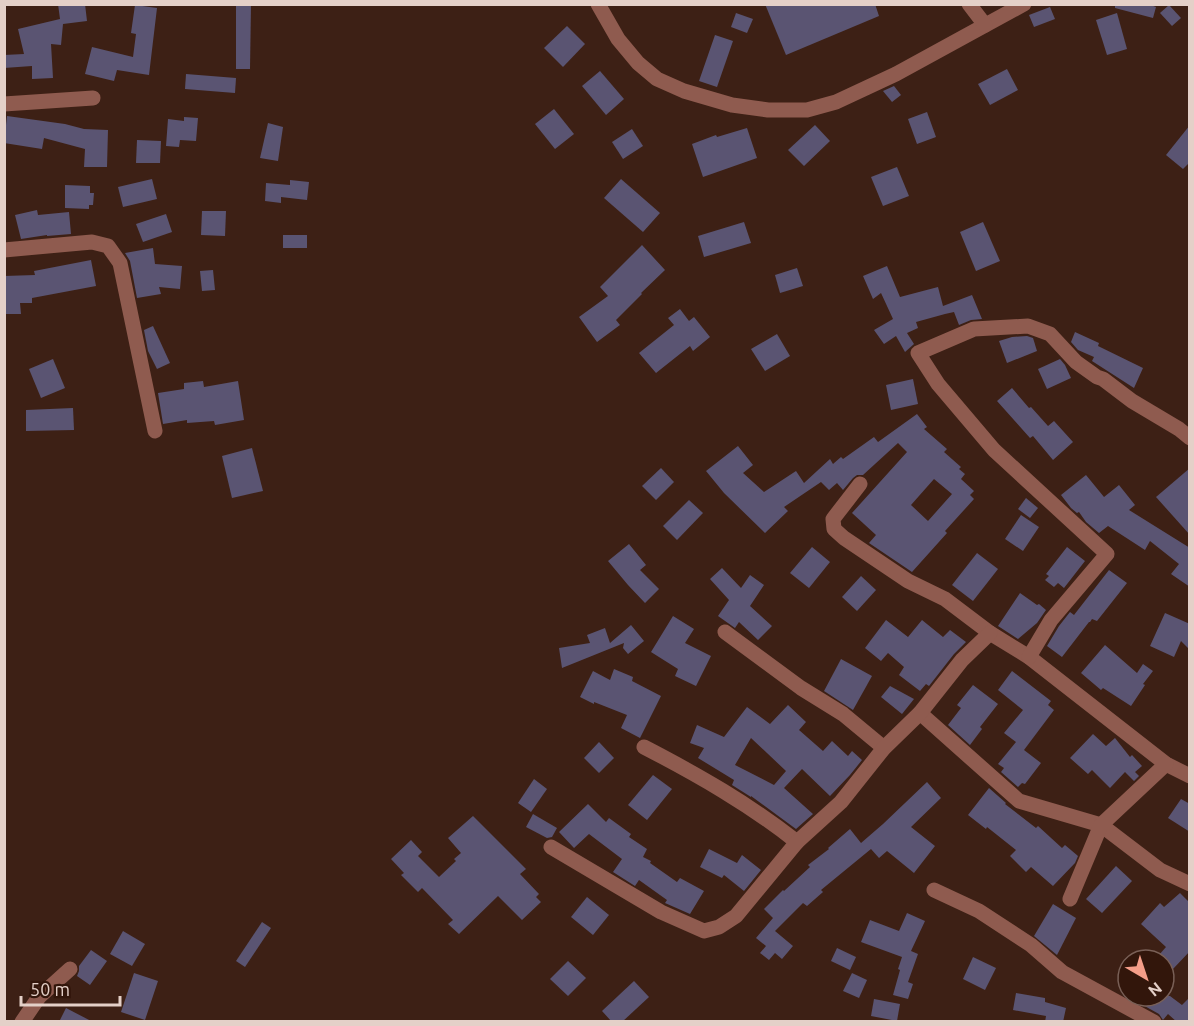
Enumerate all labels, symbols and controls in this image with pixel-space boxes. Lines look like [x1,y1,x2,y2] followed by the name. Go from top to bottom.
[1116,948,1176,1008] north arrow
[21,969,120,1007] scale bar
[30,979,70,999] text: 50 m
[1145,979,1166,1000] text: N

